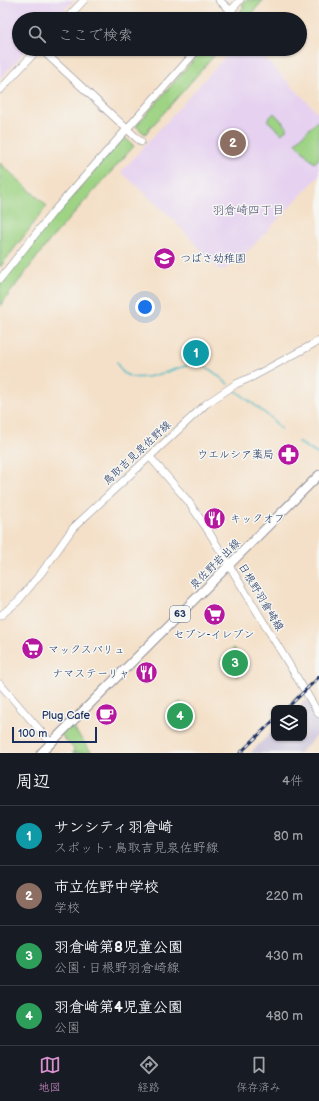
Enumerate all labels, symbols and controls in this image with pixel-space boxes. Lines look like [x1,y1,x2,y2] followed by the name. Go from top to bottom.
[12,12,307,56] search box
[26,23,48,45] icon: search
[58,26,133,45] text: ここで検索
[220,128,246,158] pin: 2
[212,203,284,218] district label: 羽倉崎四丁目
[151,245,177,271] school or university icon: つばさ幼稚園
[180,252,246,265] place label: つばさ幼稚園
[135,297,155,317] your location
[183,338,209,368] pin: 1
[100,418,174,488] street label: 鳥取吉見泉佐野線
[276,441,302,467] pharmacy icon: ウエルシア薬局
[197,448,274,461] place label: ウエルシア薬局
[201,505,227,531] restaurant icon: キックオフ
[230,512,285,525] place label: キックオフ
[187,536,243,592] street label: 泉佐野岩出線
[236,561,286,633] street label: 日根野羽倉崎線
[201,601,227,627] supermarket icon: セブン-イレブン
[170,606,190,622] road number: 63
[173,628,255,641] place label: セブン-イレブン
[20,636,46,662] supermarket icon: マックスバリュ
[48,643,125,656] place label: マックスバリュ
[222,648,248,678] pin: 3
[133,660,159,686] restaurant icon: ナマステーリャ
[52,667,130,680] place label: ナマステーリャ
[167,701,193,731] pin: 4
[93,702,119,728] cafe icon: Plug Cafe
[271,705,307,741] map controls
[271,705,307,741] button: layers
[42,709,90,722] place label: Plug Cafe
[12,725,97,744] scale bar
[18,727,47,740] text: 100 m
[16,772,50,792] text: 周辺
[282,773,303,789] text: 4件
[54,818,173,837] text: サンシティ羽倉崎
[26,828,32,844] text: 1
[274,828,303,844] text: 80 m
[54,840,218,856] text: スポット · 鳥取吉見泉佐野線
[54,878,159,897] text: 市立佐野中学校
[25,888,33,904] text: 2
[266,888,303,904] text: 220 m
[54,900,80,916] text: 学校
[54,938,183,957] text: 羽倉崎第8児童公園
[25,948,33,964] text: 3
[265,948,303,964] text: 430 m
[54,960,179,976] text: 公園 · 日根野羽倉崎線
[54,998,183,1017] text: 羽倉崎第4児童公園
[25,1008,33,1024] text: 4
[266,1008,303,1024] text: 480 m
[54,1020,80,1036] text: 公園
[39,1054,61,1094] tab: 地図
[138,1054,160,1094] tab: 経路
[237,1054,281,1094] tab: 保存済み

